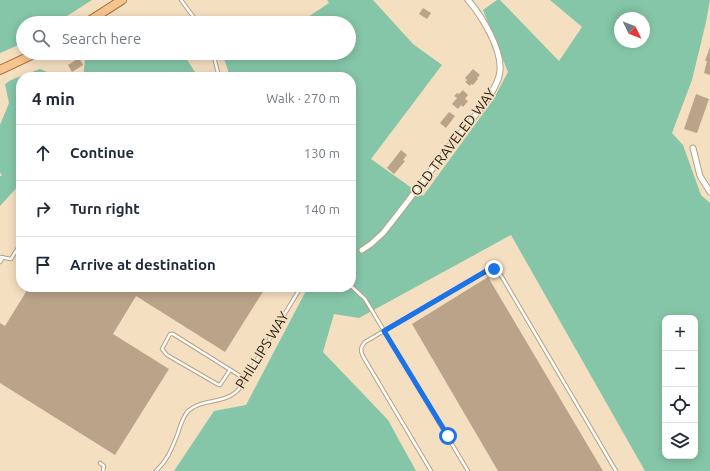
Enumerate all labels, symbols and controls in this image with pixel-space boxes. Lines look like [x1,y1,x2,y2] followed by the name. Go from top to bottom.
[614,12,650,48] north arrow
[16,16,356,60] search box
[30,27,52,49] icon: search
[62,30,141,47] text: Search here
[407,85,499,199] street label: OLD TRAVELED WAY
[32,89,75,108] text: 4 min
[266,91,340,105] text: Walk · 270 m
[32,142,54,164] icon: ahead
[70,144,134,161] text: Continue
[304,146,340,160] text: 130 m
[32,198,54,220] icon: right
[70,200,140,217] text: Turn right
[304,202,340,216] text: 140 m
[32,254,54,276] icon: arrive
[70,256,216,273] text: Arrive at destination
[485,260,503,278] route end
[232,309,292,391] street label: PHILLIPS WAY
[662,315,698,459] map controls
[662,315,698,351] button: +
[662,351,698,387] button: −
[662,387,698,423] button: locate
[662,423,698,459] button: layers
[439,427,457,445] route start

